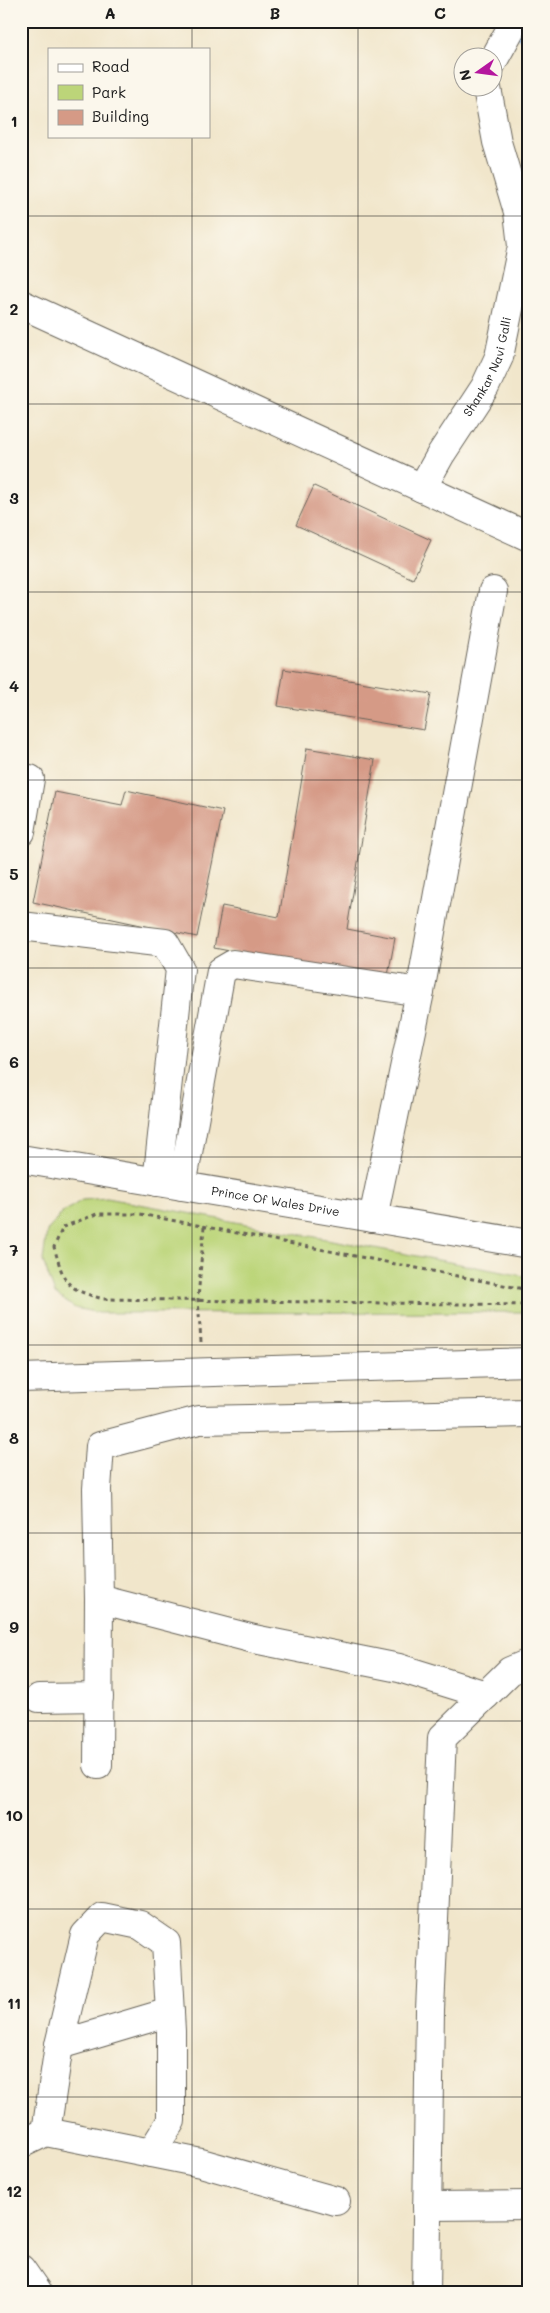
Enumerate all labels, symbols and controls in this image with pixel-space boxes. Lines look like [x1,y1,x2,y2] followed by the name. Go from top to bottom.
[104,2,116,23] text: A
[270,2,280,23] text: B
[434,2,446,23] text: C
[48,48,210,138] legend
[452,48,502,98] north arrow
[92,56,129,76] text: Road
[454,68,475,83] text: N
[92,82,126,102] text: Park
[92,106,149,126] text: Building
[10,110,18,131] text: 1
[10,298,19,319] text: 2
[459,315,514,419] street label: Shankar Navi Galli
[9,487,19,508] text: 3
[9,675,19,696] text: 4
[9,863,19,884] text: 5
[9,1051,19,1072] text: 6
[210,1182,341,1219] street label: Prince Of Wales Drive
[10,1239,19,1260] text: 7
[9,1427,19,1448] text: 8
[9,1616,19,1637] text: 9
[5,1804,23,1825] text: 10
[7,1992,21,2013] text: 11
[6,2180,22,2201] text: 12

